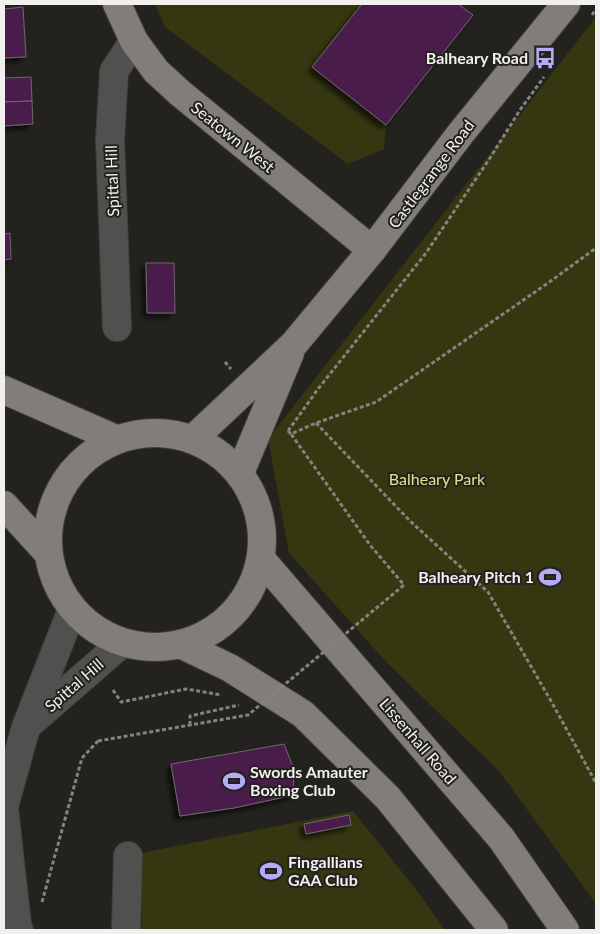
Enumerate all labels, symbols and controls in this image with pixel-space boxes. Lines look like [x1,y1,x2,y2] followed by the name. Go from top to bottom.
[532,45,558,71] bus stop icon: Balheary Road
[426,48,528,67] place label: Balheary Road
[188,97,279,176] street label: Seatown West
[384,116,478,232] street label: Castlegrange Road
[101,145,122,217] street label: Spittal Hill
[389,469,486,488] park label: Balheary Park
[537,564,563,590] sports icon: Balheary Pitch 1
[418,567,534,586] place label: Balheary Pitch 1
[40,654,107,715] street label: Spittal Hill
[376,694,461,787] street label: Lissenhall Road
[250,762,368,799] place label: Swords Amauter Boxing Club
[221,768,247,794] sports icon: Swords Amauter Boxing Club
[288,852,363,889] place label: Fingallians GAA Club
[258,858,284,884] sports icon: Fingallians GAA Club

